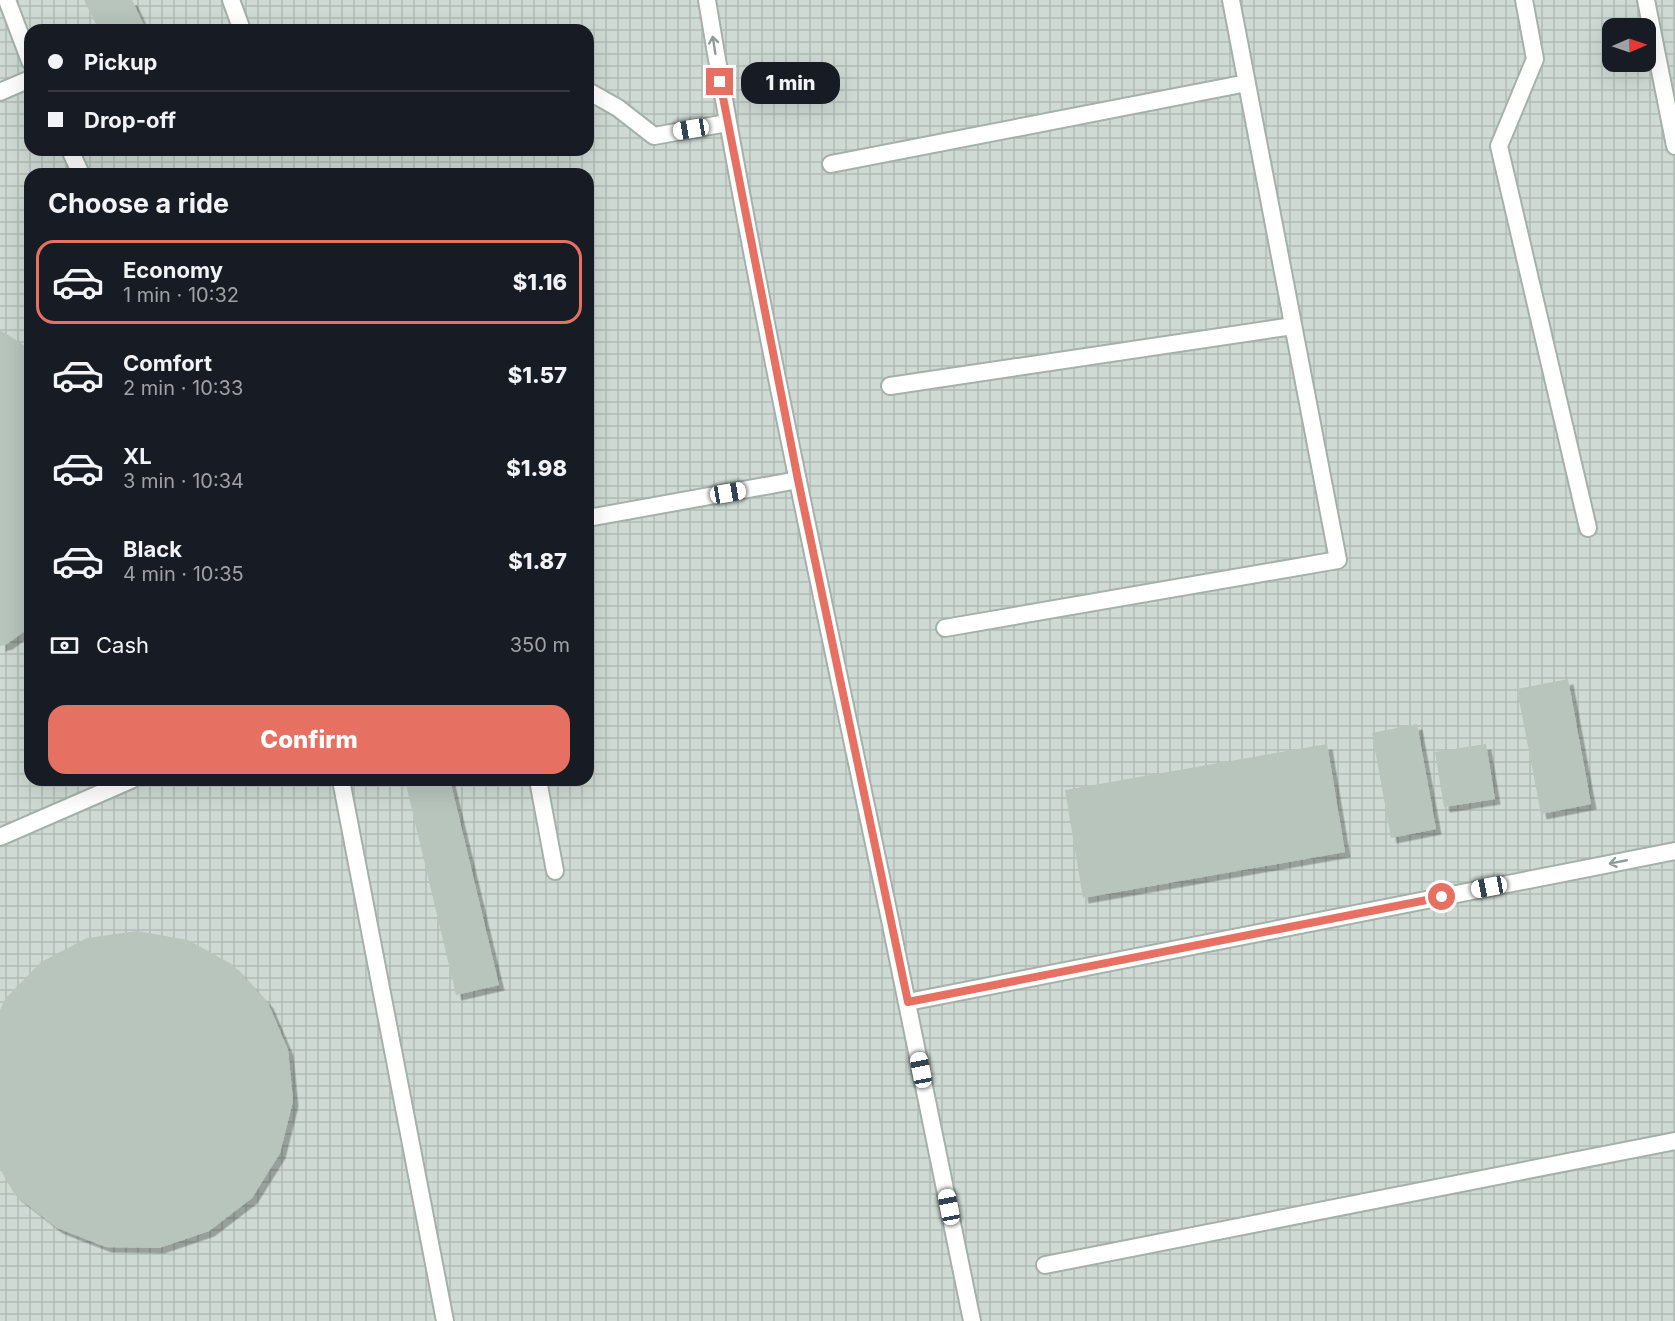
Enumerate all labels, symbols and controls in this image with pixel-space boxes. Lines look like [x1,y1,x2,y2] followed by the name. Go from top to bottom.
[1602,18,1656,72] north arrow
[1602,18,1656,72] map controls
[709,35,720,55] one-way arrow
[84,49,158,75] text: Pickup
[741,61,840,103] callout: 1 min
[706,68,733,95] route end
[765,71,816,95] text: 1 min
[84,107,176,133] text: Drop-off
[672,117,710,141] car
[48,187,229,220] text: Choose a ride
[51,255,105,309] icon: car
[123,257,223,283] text: Economy
[513,269,567,295] text: $1.16
[123,283,239,307] text: 1 min · 10:32
[51,348,105,402] icon: car
[123,350,212,376] text: Comfort
[508,362,567,388] text: $1.57
[123,376,243,400] text: 2 min · 10:33
[51,441,105,495] icon: car
[123,443,152,469] text: XL
[506,455,567,481] text: $1.98
[123,469,244,493] text: 3 min · 10:34
[709,481,747,505] car
[51,534,105,588] icon: car
[123,536,182,562] text: Black
[508,548,567,574] text: $1.87
[123,562,244,586] text: 4 min · 10:35
[48,629,81,662] icon: cash
[96,632,149,658] text: Cash
[510,633,570,657] text: 350 m
[48,705,570,774] button: Confirm
[1608,857,1628,868] one-way arrow
[1470,875,1508,899] car
[1428,883,1455,910] route start
[909,1051,933,1089] car
[937,1188,961,1226] car

